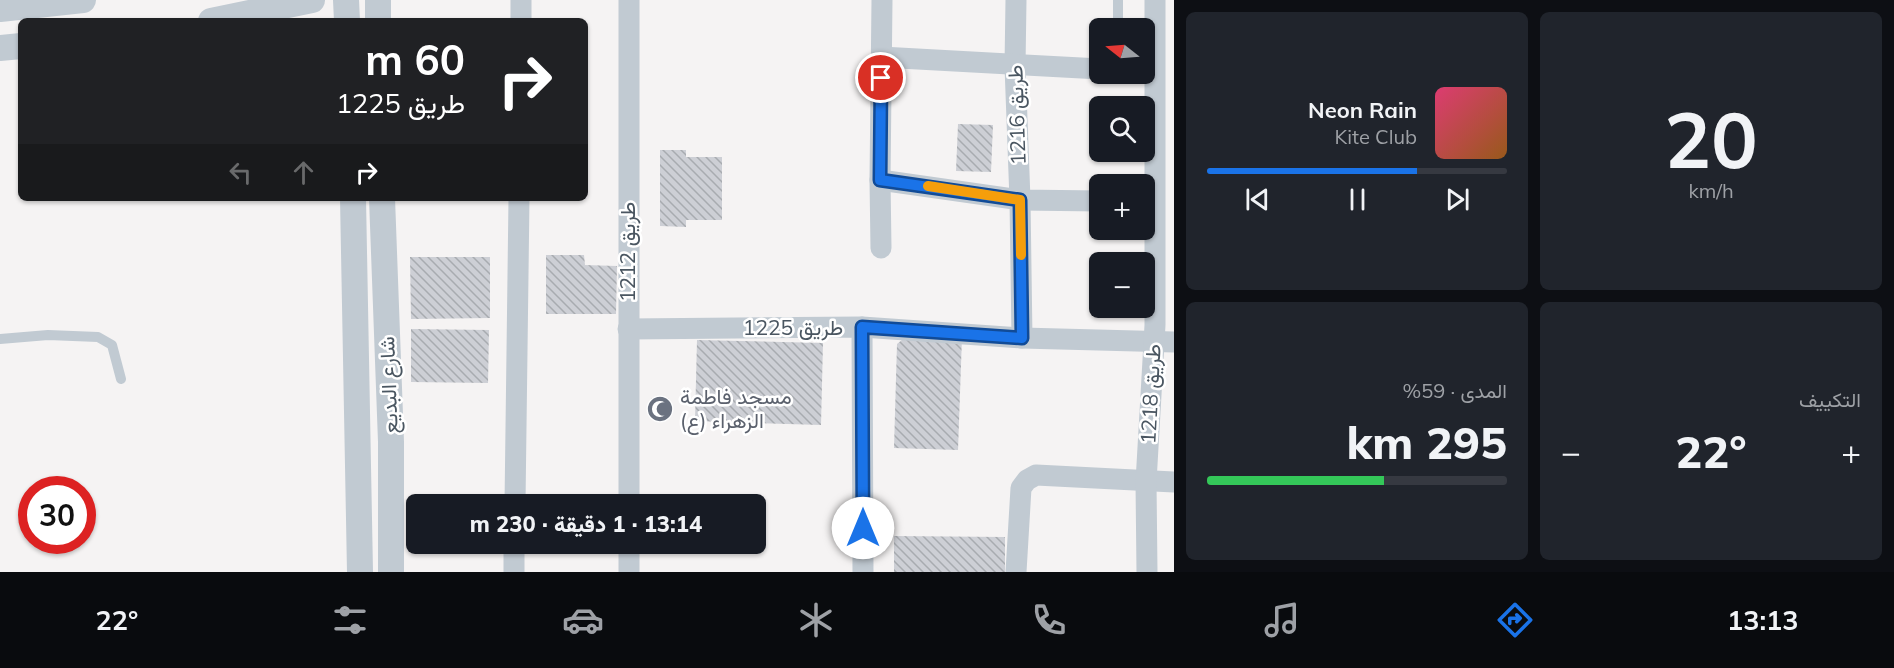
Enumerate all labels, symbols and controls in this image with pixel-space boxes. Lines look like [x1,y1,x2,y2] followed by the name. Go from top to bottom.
[1089,18,1155,84] north arrow
[1089,18,1155,318] map controls
[365,33,465,86] text: 60 m
[486,42,564,120] icon: right
[855,52,906,103] pin
[864,61,897,94] icon: arrive
[1001,64,1032,166] street label: طريق 1216
[336,86,465,120] text: طريق 1225
[1664,90,1758,188] text: 20
[1089,96,1155,162] button: search
[1308,96,1417,124] text: Neon Rain
[1335,124,1417,149] text: Kite Club
[224,156,257,189] icon: left
[287,156,320,189] icon: ahead
[350,156,383,189] icon: right
[1089,174,1155,240] button: +
[1688,178,1734,203] text: km/h
[1241,183,1274,216] icon: previous
[1341,183,1374,216] icon: pause
[1441,183,1474,216] icon: next
[614,202,641,302] street label: طريق 1212
[1089,252,1155,318] button: −
[743,314,843,341] street label: طريق 1225
[373,336,405,434] street label: شارع البديع
[1134,343,1167,445] street label: طريق 1218
[1403,378,1507,403] text: المدى · 59%
[680,383,792,435] place label: مسجد فاطمة الزهراء (ع)
[1799,387,1861,412] text: التكييف
[645,394,675,424] mosque icon: مسجد فاطمة الزهراء (ع)
[1346,414,1507,470] text: 295 km
[1675,423,1747,479] text: 22°
[1561,431,1581,472] text: −
[1841,431,1861,472] text: +
[18,476,96,554] speed limit sign: 30
[831,496,895,560] position arrow
[470,510,702,538] text: 13:14 · 1 دقيقة · 230 m
[329,599,371,641] icon: filters
[562,599,604,641] icon: car
[795,599,837,641] icon: climate
[1028,599,1070,641] icon: phone
[1261,599,1303,641] icon: music
[1494,599,1536,641] icon: directions
[96,603,138,637] text: 22°
[1727,603,1799,637] text: 13:13

